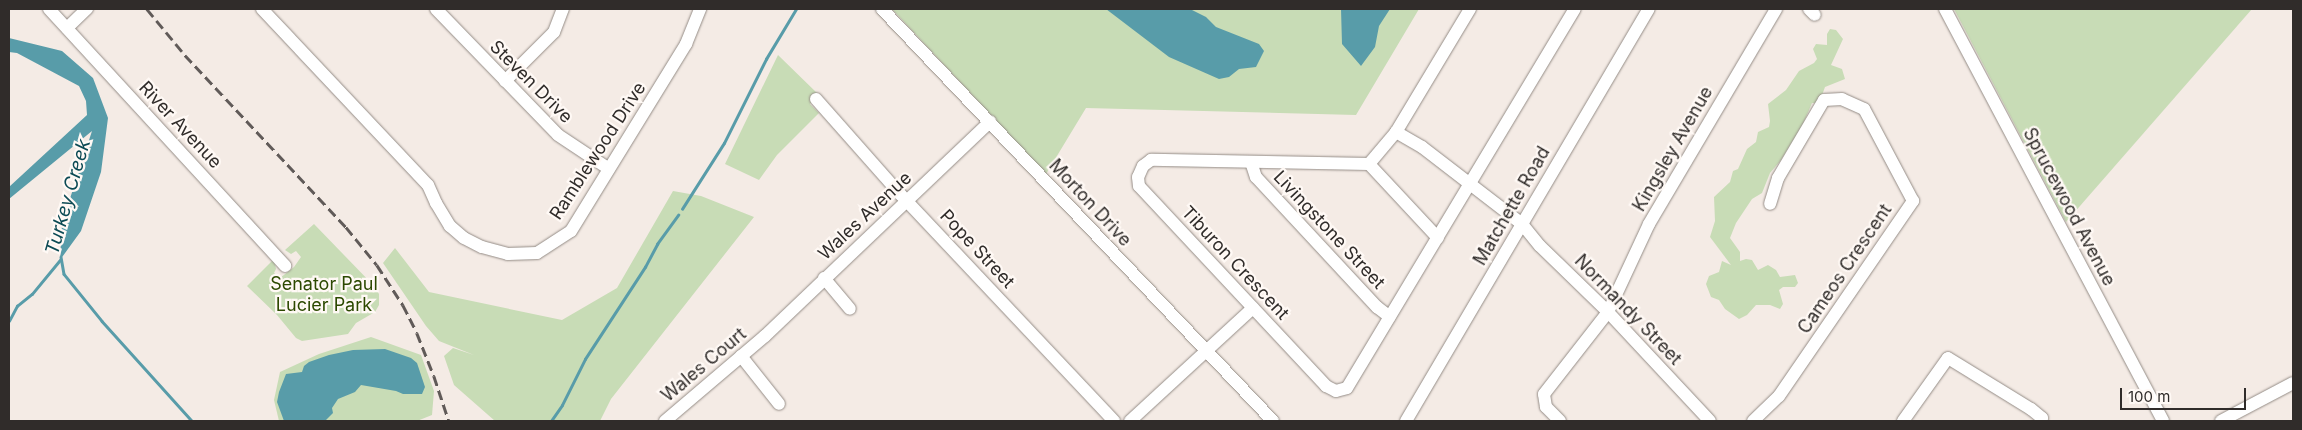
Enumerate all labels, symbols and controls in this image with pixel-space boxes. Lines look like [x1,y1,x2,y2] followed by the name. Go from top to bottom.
[485,36,577,128] street label: Steven Drive
[134,77,226,173] street label: River Avenue
[545,78,651,224] street label: Ramblewood Drive
[1628,83,1718,215] street label: Kingsley Avenue
[2018,124,2120,290] street label: Sprucewood Avenue
[41,137,95,257] water label: Turkey Creek
[1469,143,1555,269] street label: Matchette Road
[1044,155,1136,251] street label: Morton Drive
[1269,166,1389,294] street label: Livingstone Street
[814,167,916,265] street label: Wales Avenue
[1794,200,1896,338] street label: Cameos Crescent
[1177,202,1293,324] street label: Tiburon Crescent
[935,205,1019,293] street label: Pope Street
[1570,250,1686,370] street label: Normandy Street
[270,274,378,316] park label: Senator Paul Lucier Park
[657,323,751,407] street label: Wales Court
[2122,378,2248,410] scale bar
[2128,387,2170,406] text: 100 m

